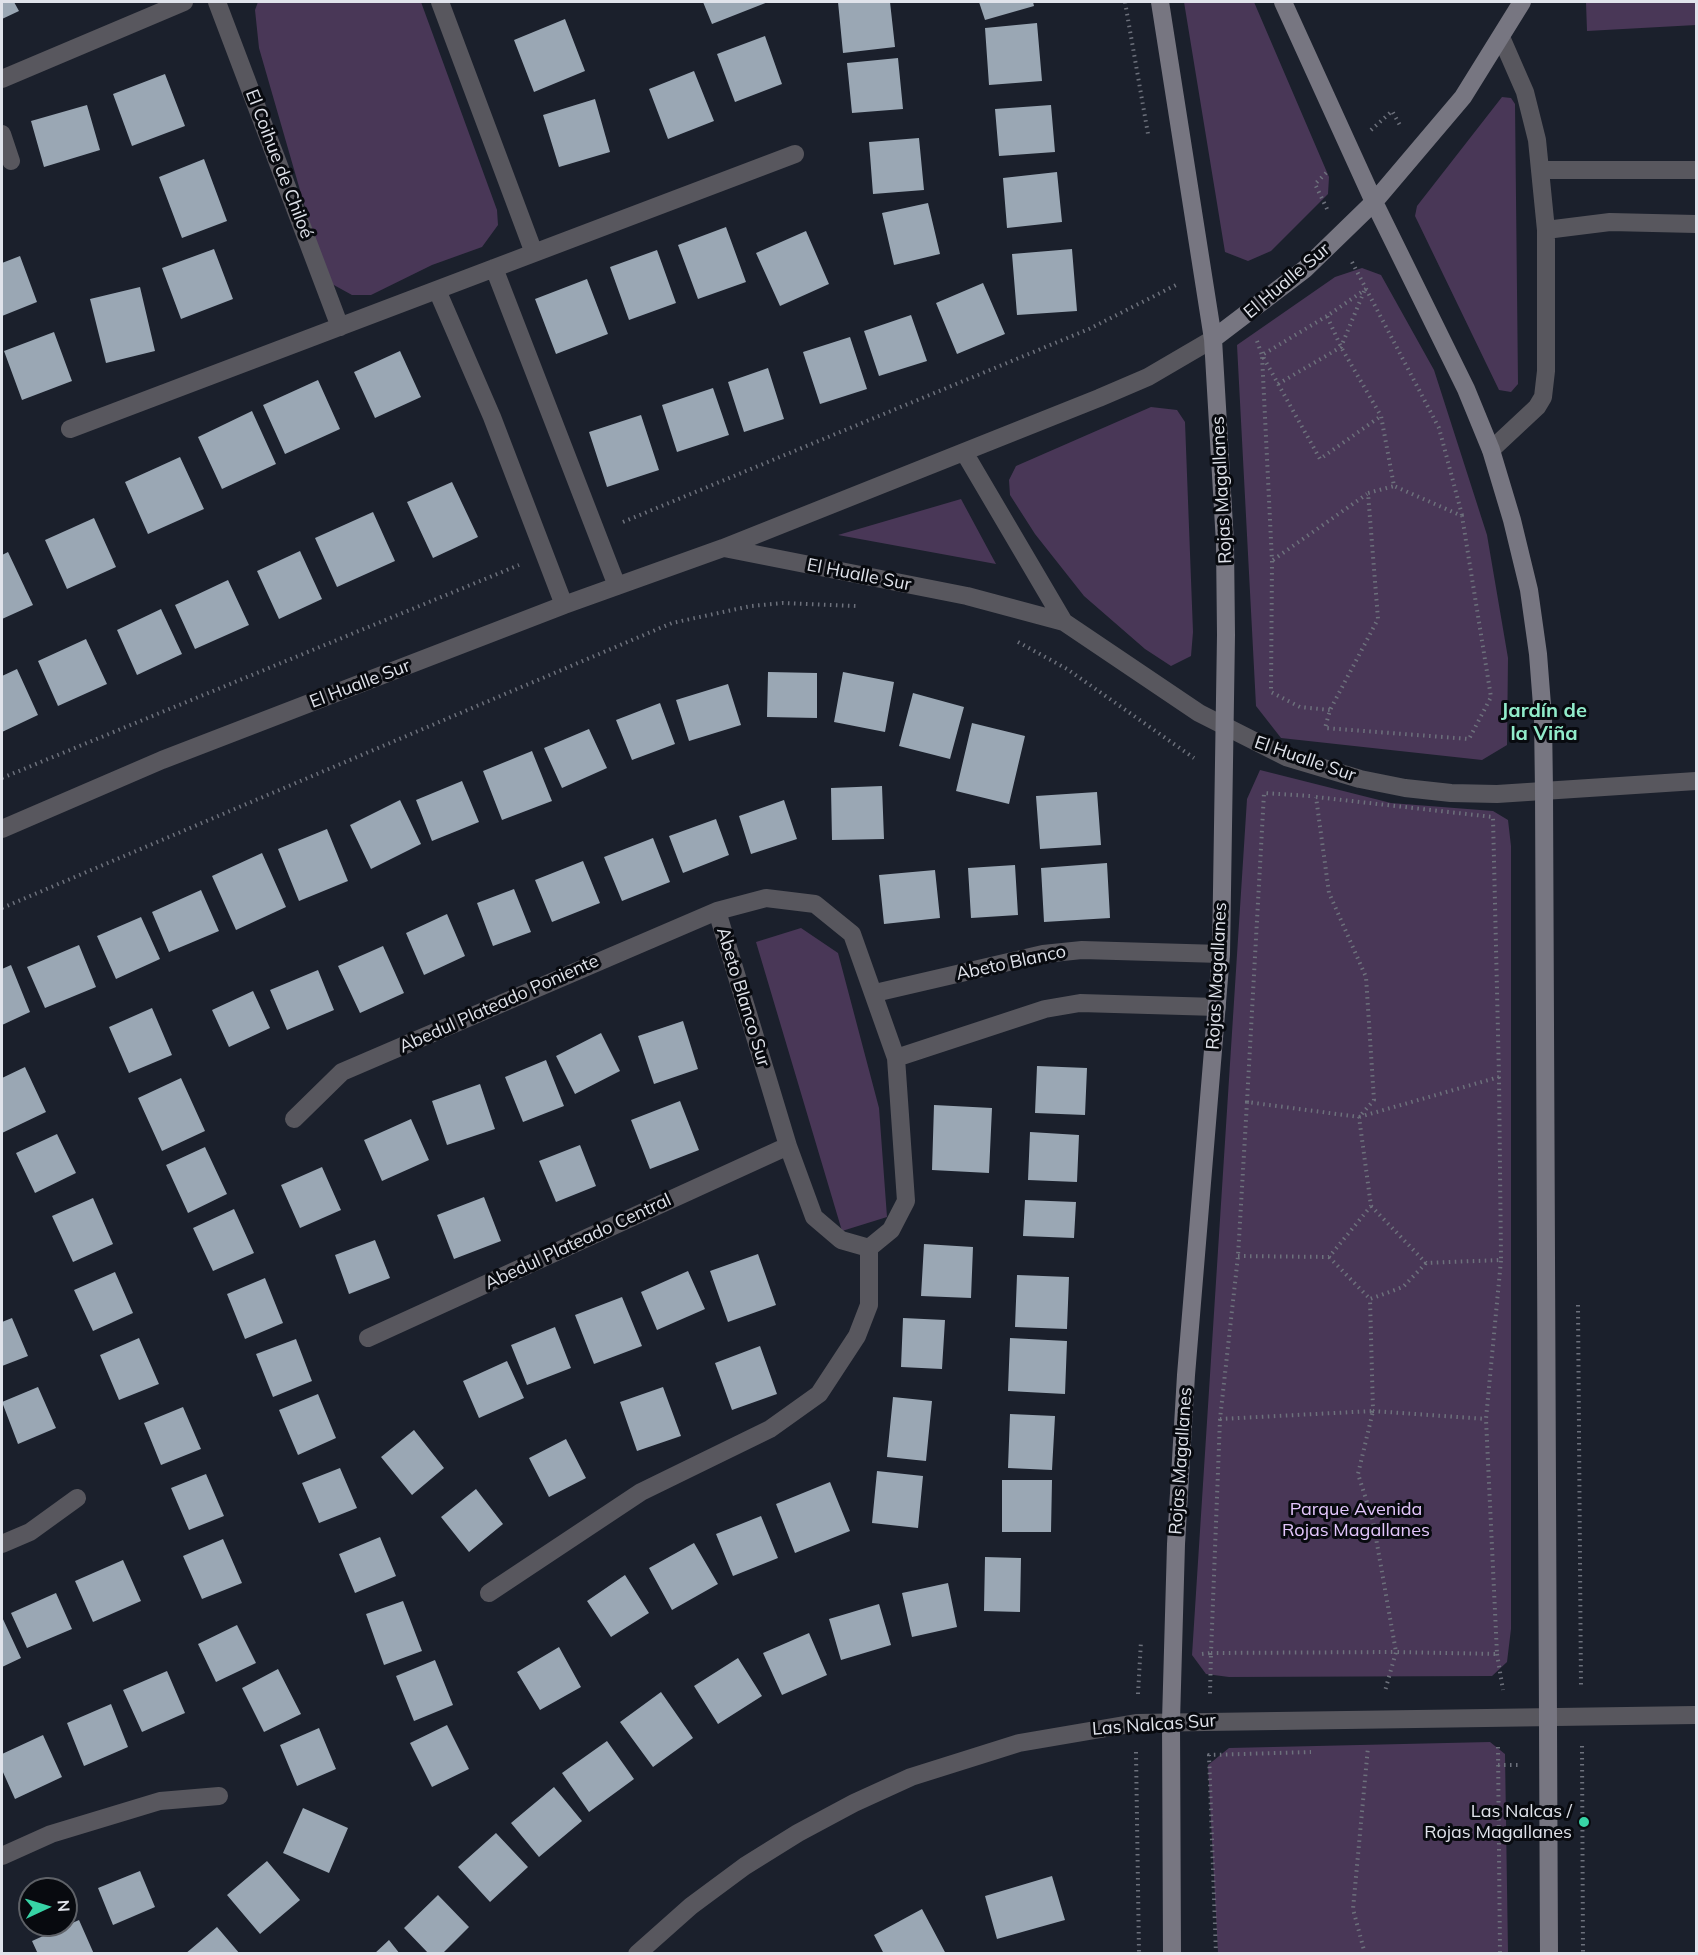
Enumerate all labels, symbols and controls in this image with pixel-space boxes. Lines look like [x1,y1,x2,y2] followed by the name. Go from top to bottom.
[241,86,317,242] street label: El Coihue de Chiloé
[1240,239,1334,323] street label: El Hualle Sur
[1207,416,1237,564] street label: Rojas Magallanes
[805,554,913,596] street label: El Hualle Sur
[307,655,413,713] street label: El Hualle Sur
[1501,699,1587,746] district label: Jardín de la Viña
[1251,732,1359,786] street label: El Hualle Sur
[1202,902,1232,1050] street label: Rojas Magallanes
[712,925,774,1069] street label: Abeto Blanco Sur
[954,941,1068,985] street label: Abeto Blanco
[396,950,602,1058] street label: Abedul Plateado Poniente
[481,1189,675,1295] street label: Abedul Plateado Central
[1165,1387,1197,1535] street label: Rojas Magallanes
[1282,1499,1430,1541] park label: Parque Avenida Rojas Magallanes
[1091,1710,1217,1740] street label: Las Nalcas Sur
[1424,1801,1572,1844] place label: Las Nalcas / Rojas Magallanes
[1577,1815,1591,1829] marker: Las Nalcas / Rojas Magallanes
[18,1877,78,1937] north arrow
[54,1899,74,1913] text: N

